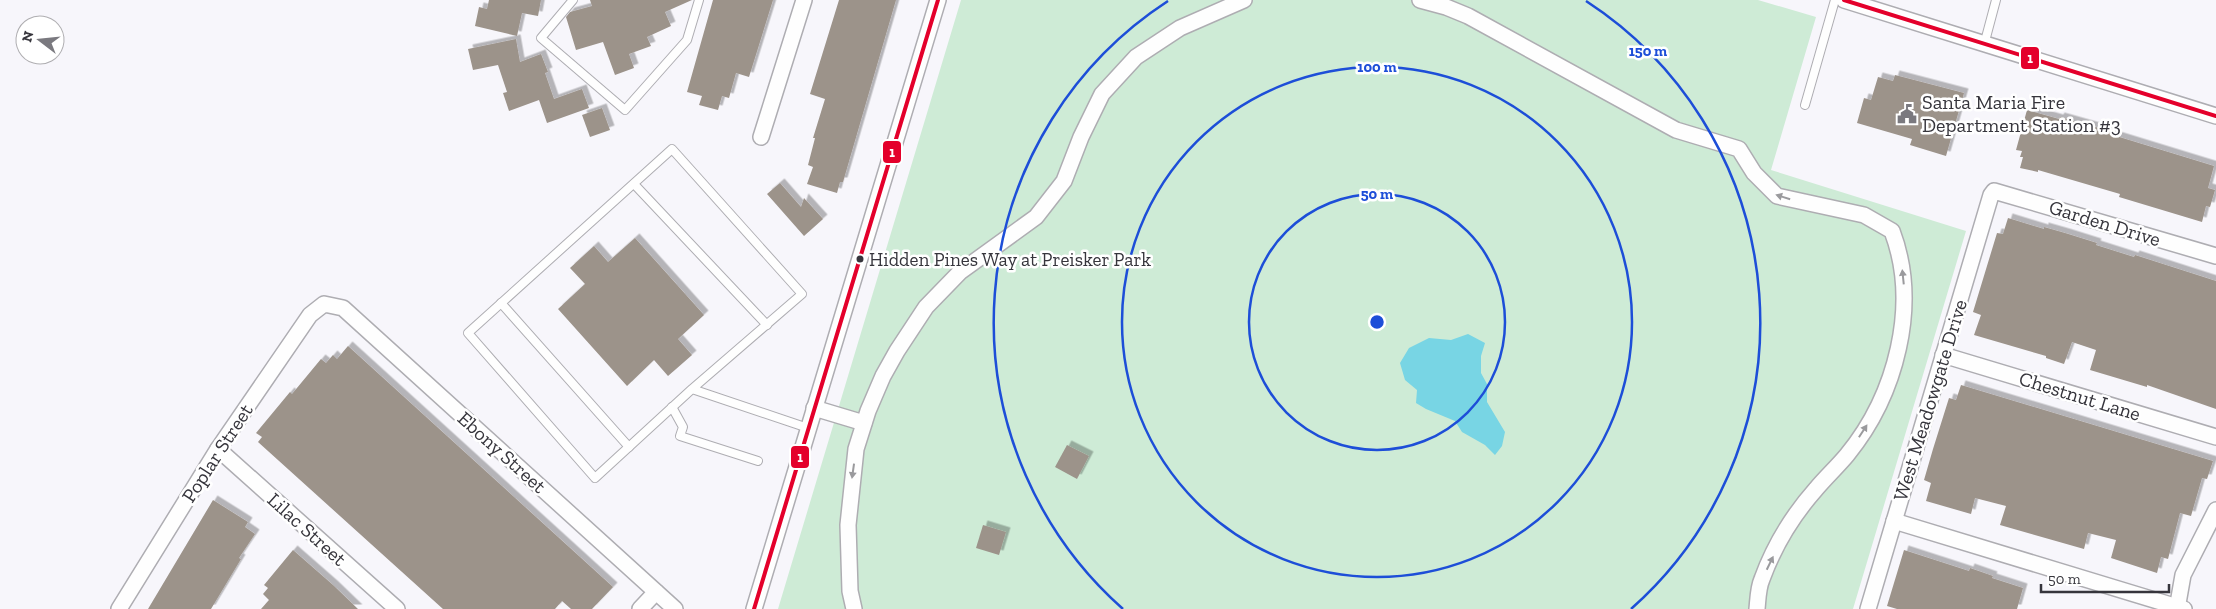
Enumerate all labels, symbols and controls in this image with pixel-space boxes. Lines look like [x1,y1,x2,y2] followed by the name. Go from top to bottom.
[15,15,65,65] north arrow
[18,29,38,44] text: N
[1629,42,1667,60] text: 150 m
[2020,46,2040,70] line badge: 1
[2027,50,2033,67] text: 1
[1357,58,1397,76] text: 100 m
[1922,90,2121,137] place label: Santa Maria Fire Department Station #3
[1896,103,1918,125] public building icon: Santa Maria Fire Department Station #3
[882,140,902,164] line badge: 1
[889,144,895,161] text: 1
[1361,185,1393,203] text: 50 m
[1776,192,1791,200] one-way arrow
[2046,195,2164,251] street label: Garden Drive
[869,248,1151,271] place label: Hidden Pines Way at Preisker Park
[855,254,865,264] marker: Hidden Pines Way at Preisker Park
[1899,268,1907,284] one-way arrow
[1888,296,1972,504] street label: West Meadowgate Drive
[1368,313,1386,331] centre of rings
[2016,366,2144,426] street label: Chestnut Lane
[176,399,258,507] street label: Poplar Street
[453,406,552,498] street label: Ebony Street
[1858,424,1868,438] one-way arrow
[790,445,810,469] line badge: 1
[797,449,803,466] text: 1
[848,463,856,479] one-way arrow
[263,487,352,571] street label: Lilac Street
[1765,555,1774,570] one-way arrow
[2041,562,2168,594] scale bar
[2048,570,2081,588] text: 50 m

